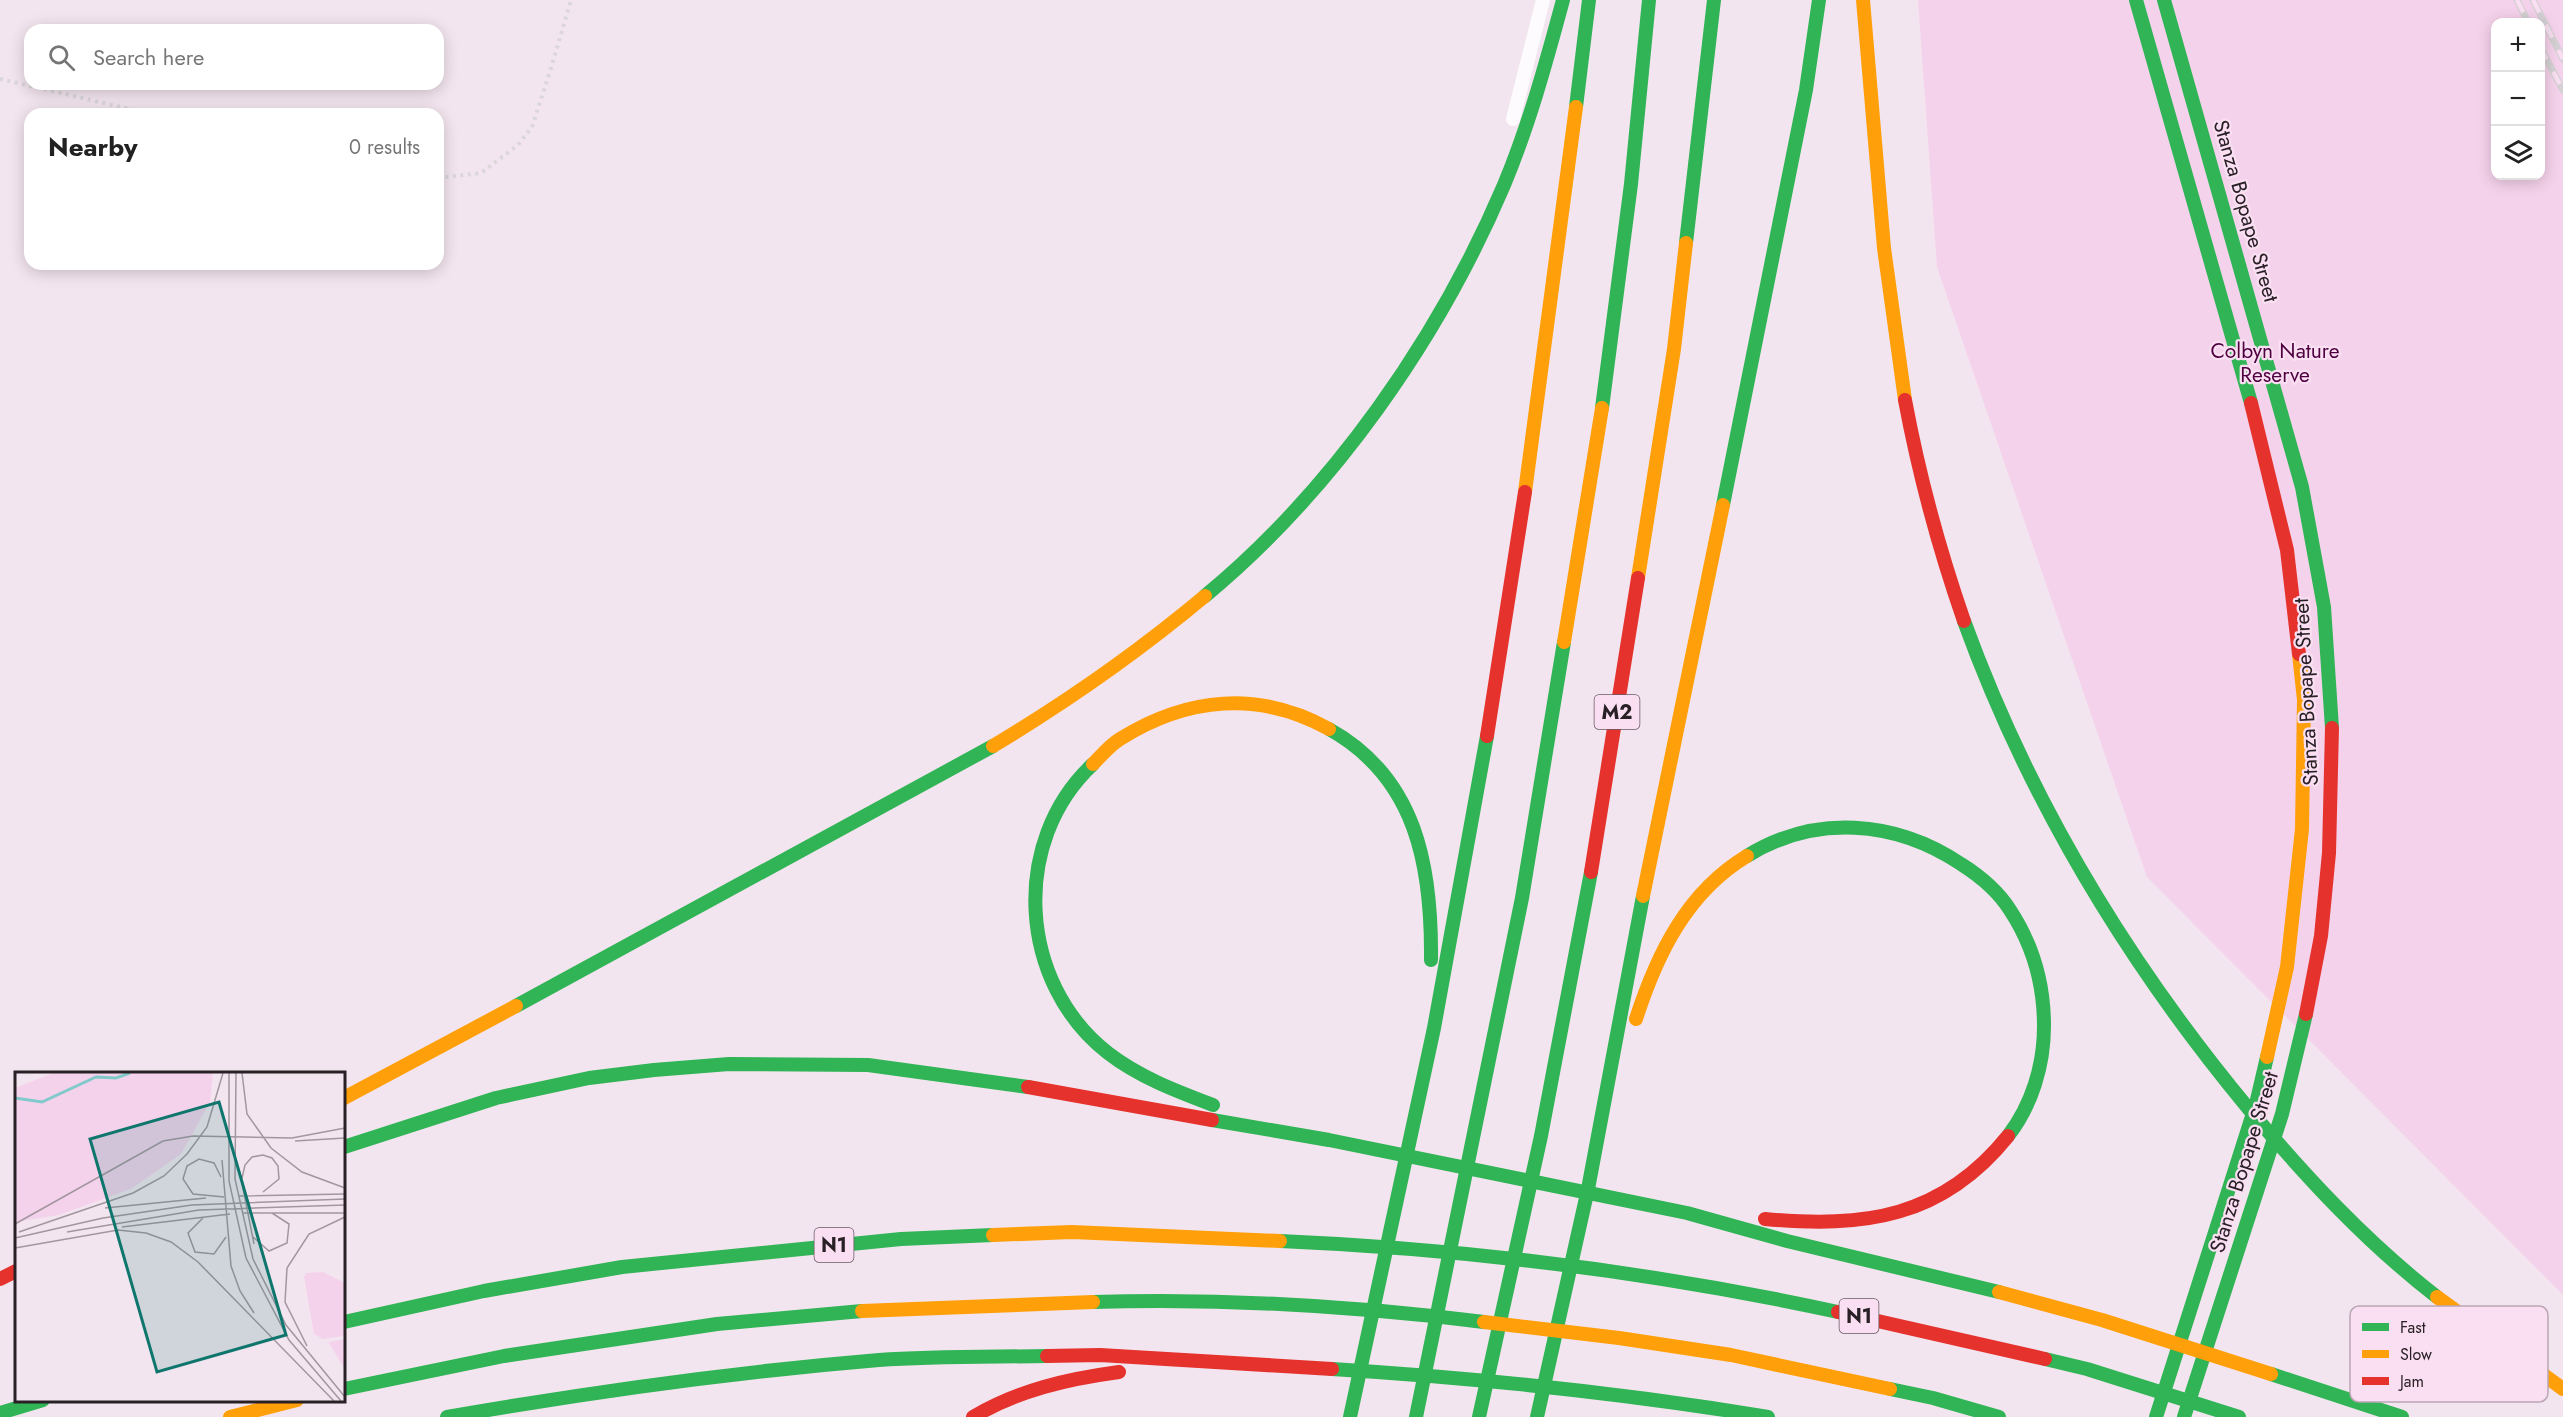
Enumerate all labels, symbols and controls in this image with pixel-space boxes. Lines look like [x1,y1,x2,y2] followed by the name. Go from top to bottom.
[2491,18,2545,180] map controls
[2491,18,2545,72] button: +
[24,24,444,90] search box
[45,41,78,74] icon: search
[93,41,204,73] text: Search here
[2491,72,2545,126] button: −
[2206,116,2286,306] street label: Stanza Bopape Street
[2491,126,2545,180] button: layers
[48,128,137,166] text: Nearby
[349,133,420,162] text: 0 results
[2210,336,2340,390] park label: Colbyn Nature Reserve
[2286,597,2326,787] street label: Stanza Bopape Street
[1594,695,1640,729] road number: M2
[2202,1068,2286,1256] street label: Stanza Bopape Street
[15,1072,345,1402] inset map
[814,1228,854,1262] road number: N1
[1840,1299,1878,1333] road number: N1
[2350,1306,2548,1402] legend
[2400,1316,2426,1339] text: Fast
[2400,1343,2432,1366] text: Slow
[2398,1370,2424,1393] text: Jam

